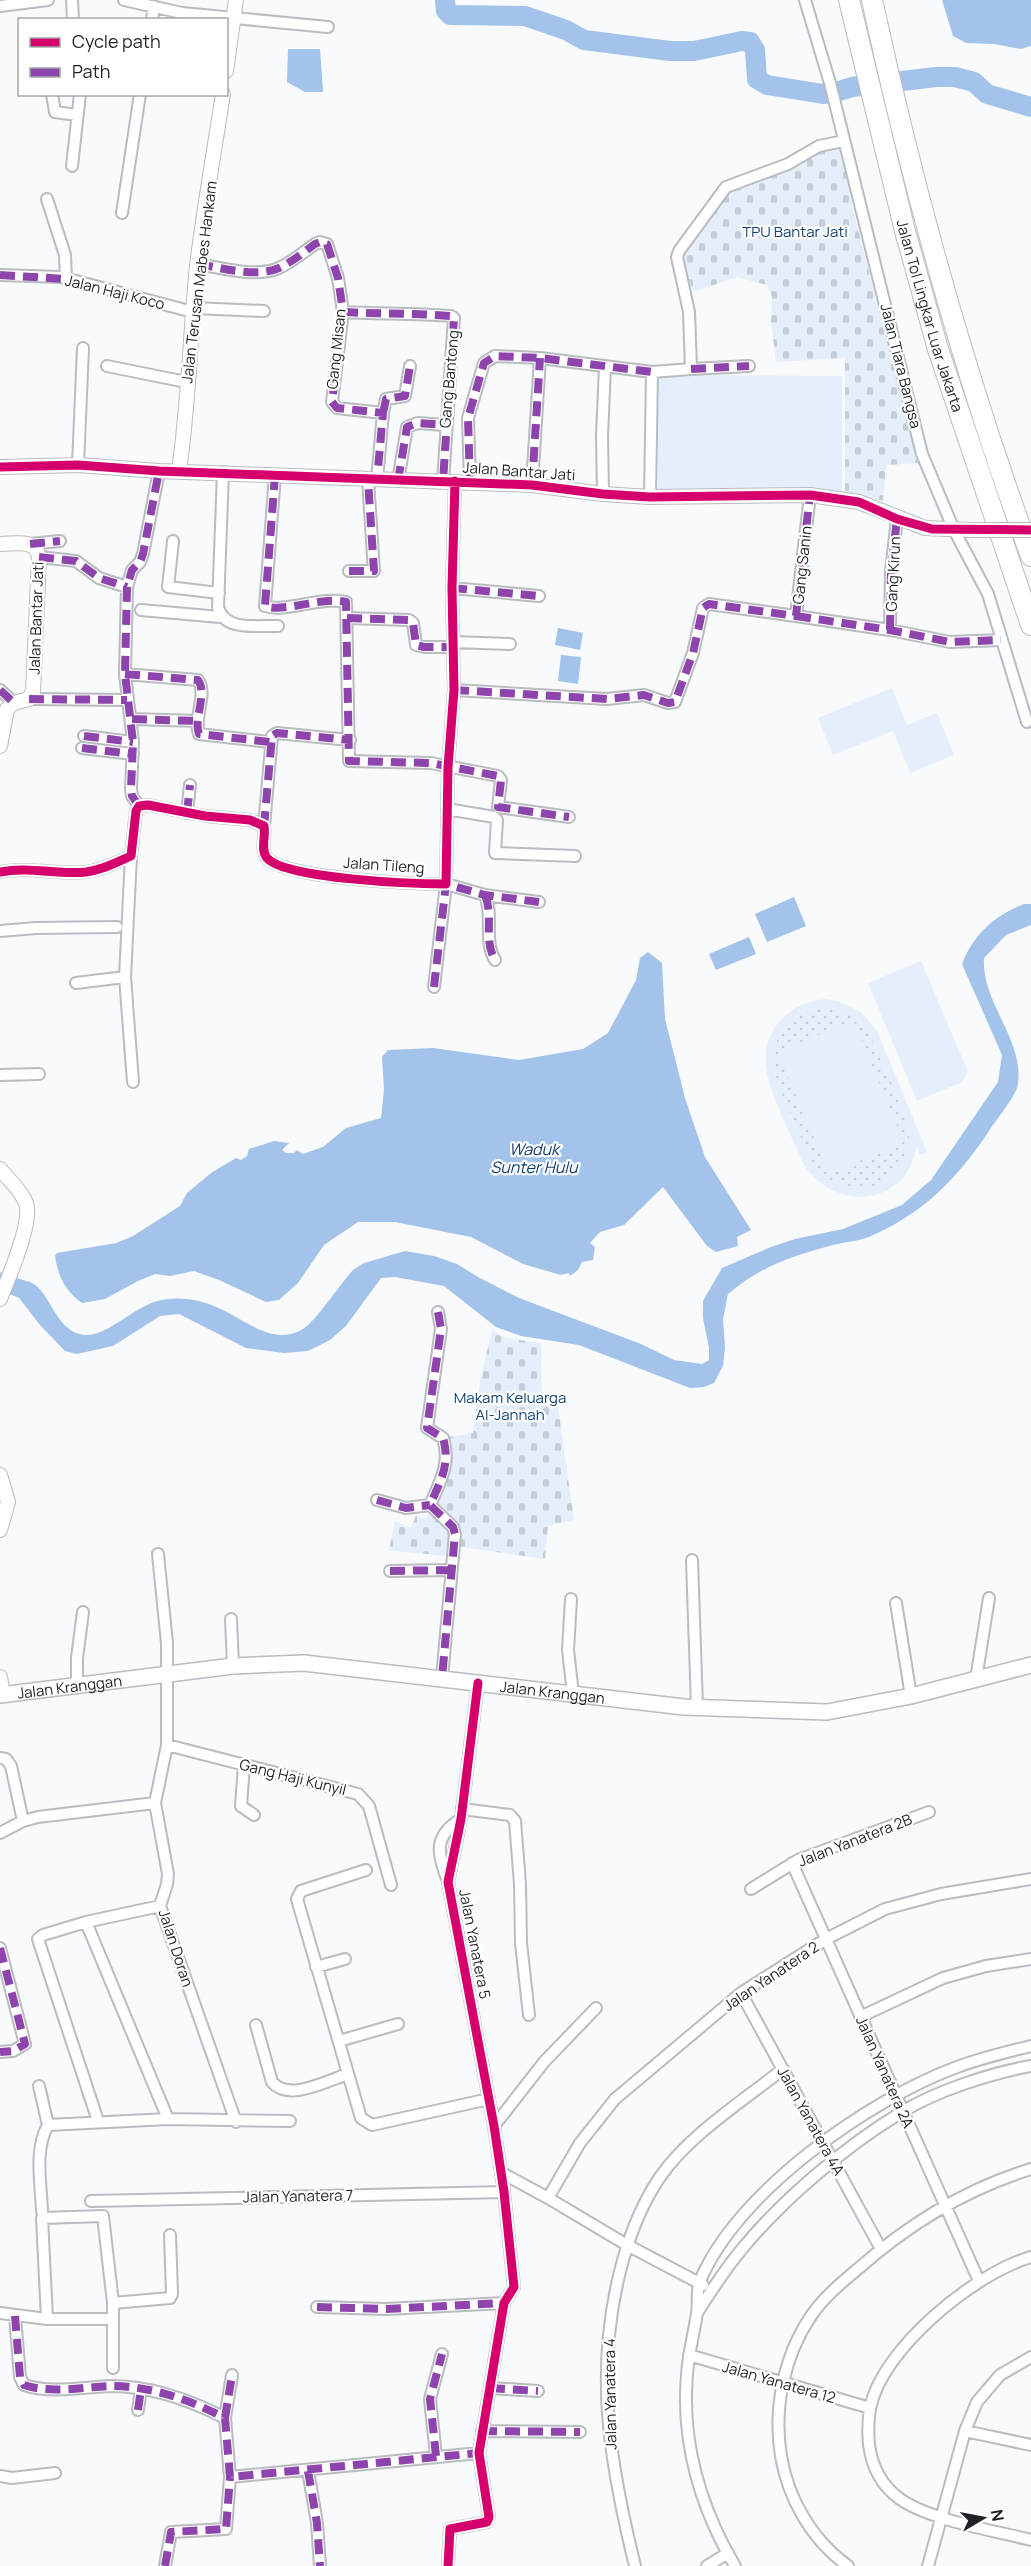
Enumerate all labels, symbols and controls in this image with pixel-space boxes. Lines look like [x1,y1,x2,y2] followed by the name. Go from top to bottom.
[18,18,228,96] legend
[72,29,161,53] text: Cycle path
[72,59,110,83] text: Path
[176,180,222,384] street label: Jalan Terusan Mabes Hankam
[892,217,969,415] street label: Jalan Tol Lingkar Luar Jakarta
[742,221,848,242] park label: TPU Bantar Jati
[63,269,167,315] street label: Jalan Haji Koco
[875,301,927,431] street label: Jalan Tiara Bangsa
[321,308,351,390] street label: Gang Misan
[434,329,464,429] street label: Gang Bantong
[462,457,576,485] street label: Jalan Bantar Jati
[787,525,817,605] street label: Gang Sanin
[881,536,905,612] street label: Gang Kirun
[24,561,48,675] street label: Jalan Bantar Jati
[343,852,425,878] street label: Jalan Tileng
[491,1138,579,1178] water label: Waduk Sunter Hulu
[454,1387,566,1425] park label: Makam Keluarga Al-Jannah
[16,1669,123,1703] street label: Jalan Kranggan
[499,1675,606,1708] street label: Jalan Kranggan
[237,1754,349,1800] street label: Gang Haji Kunyil
[795,1809,915,1871] street label: Jalan Yanatera 2B
[454,1887,496,2001] street label: Jalan Yanatera 5
[154,1907,198,1990] street label: Jalan Doran
[719,1936,823,2016] street label: Jalan Yanatera 2
[851,2013,919,2132] street label: Jalan Yanatera 2A
[772,2063,850,2180] street label: Jalan Yanatera 4A
[243,2185,353,2207] street label: Jalan Yanatera 7
[599,2338,621,2450] street label: Jalan Yanatera 4
[720,2356,838,2408] street label: Jalan Yanatera 12
[953,2488,1013,2548] north arrow
[986,2508,1010,2523] text: N

